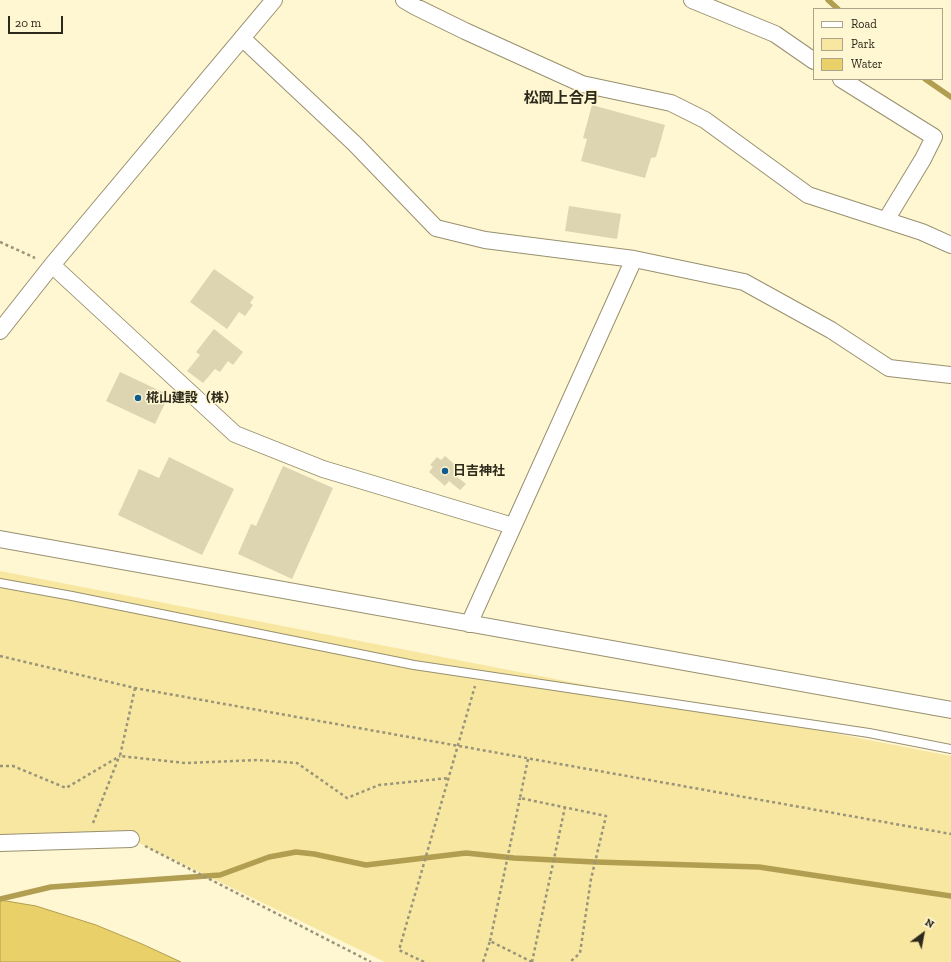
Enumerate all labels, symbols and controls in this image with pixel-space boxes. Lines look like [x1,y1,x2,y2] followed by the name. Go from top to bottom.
[10,8,65,34] scale bar
[813,8,943,80] legend
[15,16,41,30] text: 20 m
[851,17,877,31] text: Road
[851,37,875,51] text: Park
[851,57,883,71] text: Water
[524,90,598,108] district label: 松岡上合月
[146,390,237,406] place label: 椛山建設（株）
[133,393,143,403] marker: 椛山建設（株）
[453,463,505,479] place label: 日吉神社
[440,466,450,476] marker: 日吉神社
[903,914,943,954] north arrow
[923,916,937,931] text: N

